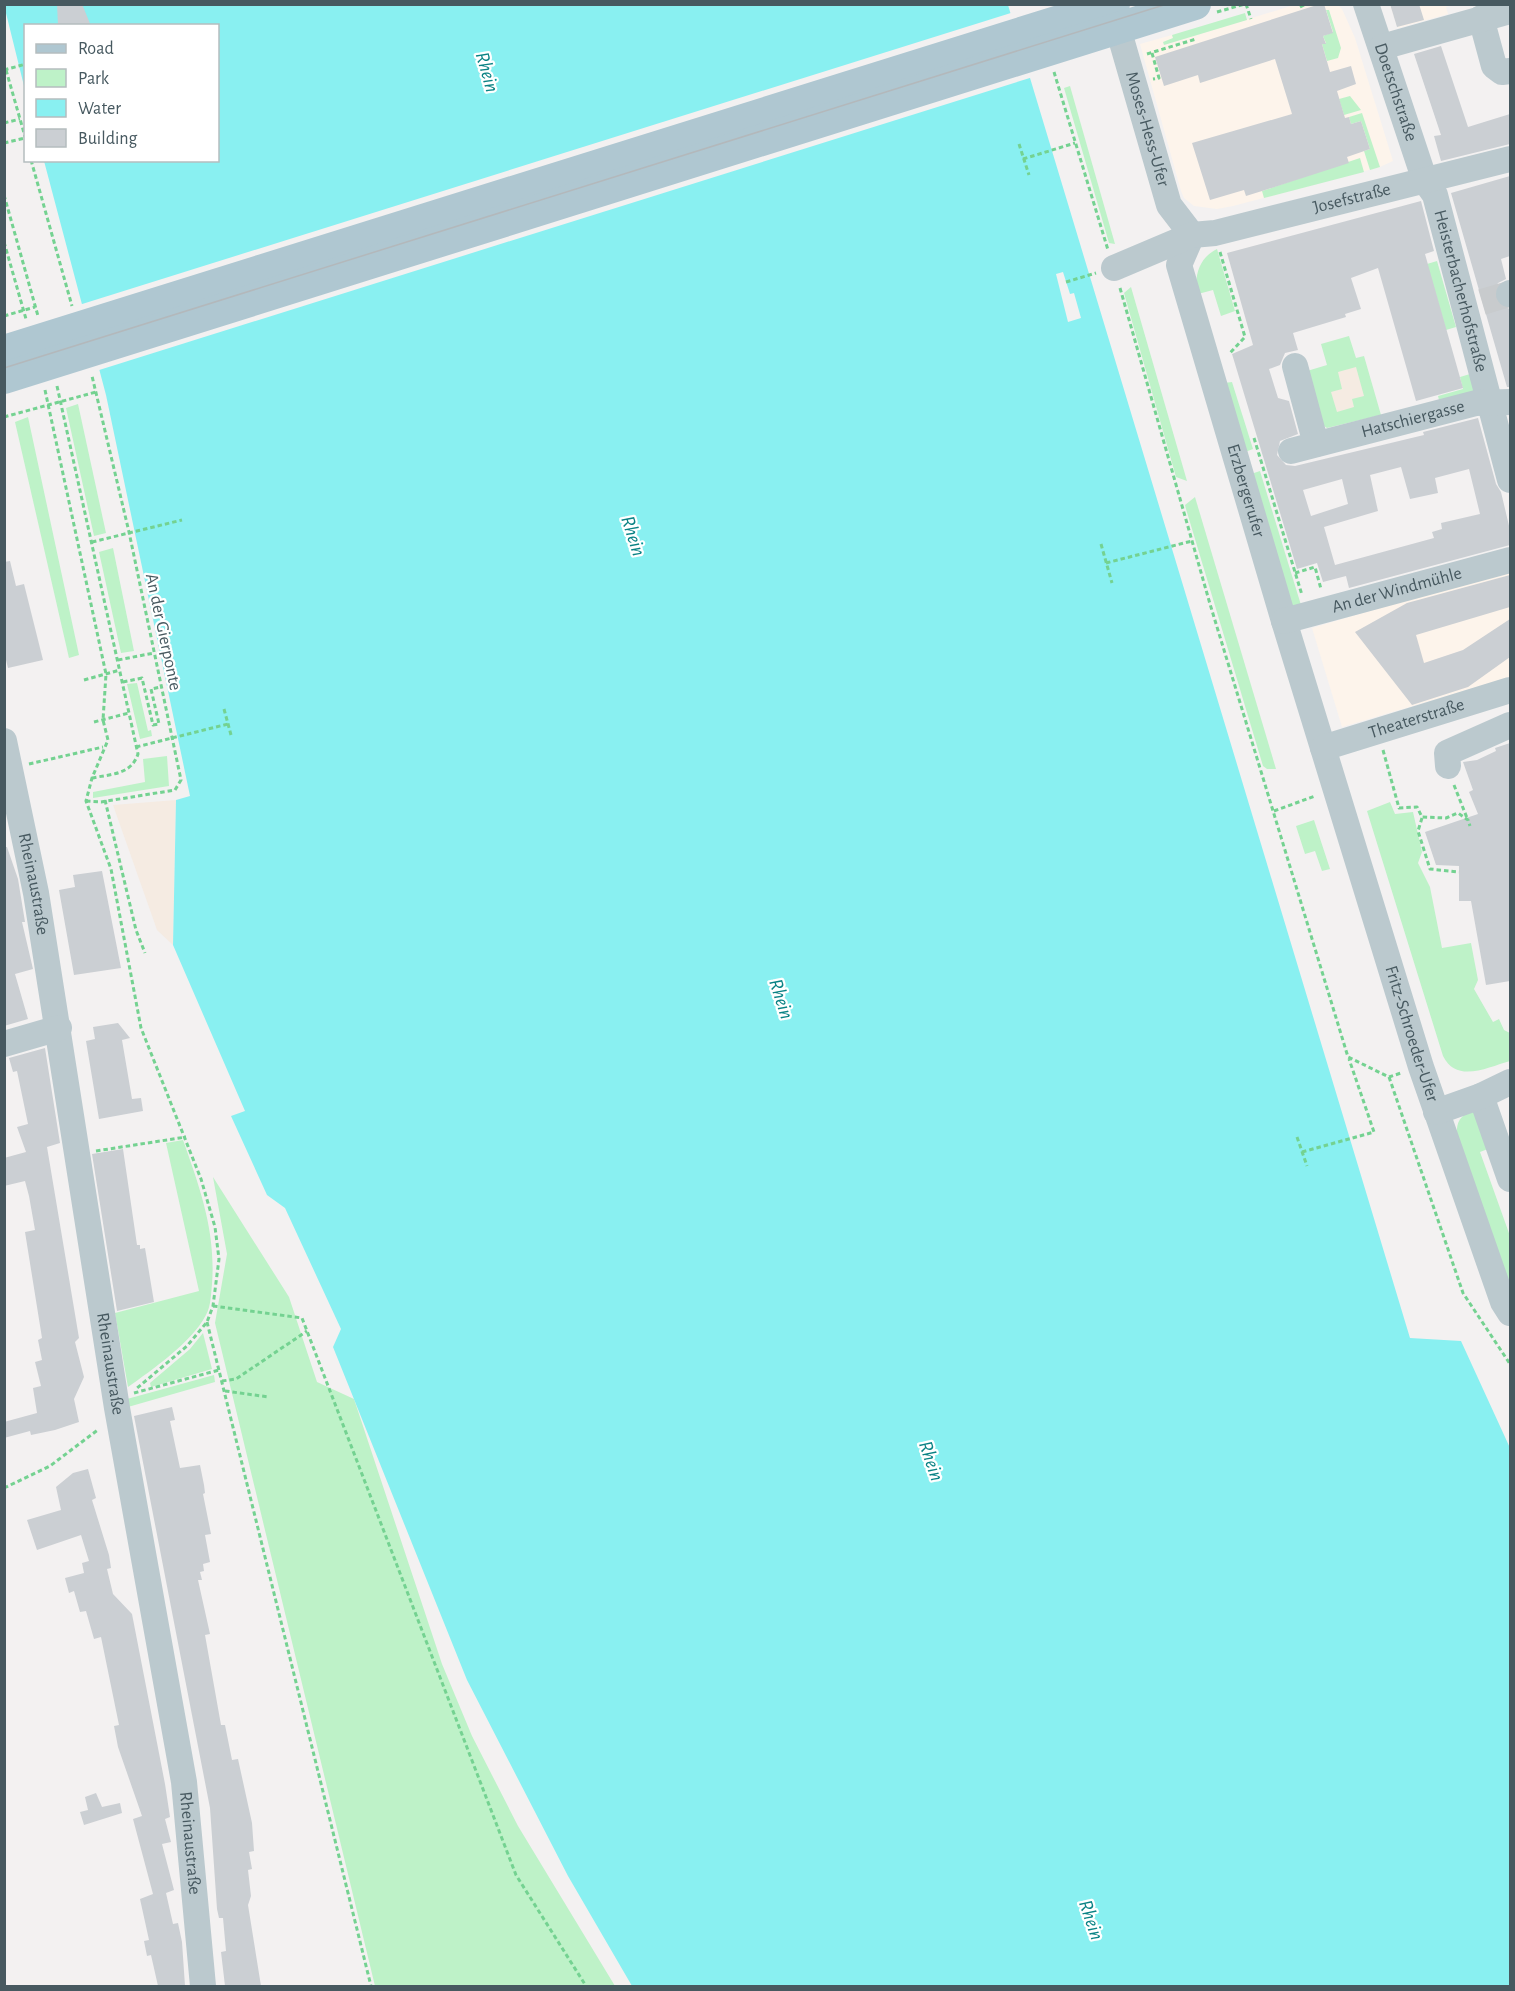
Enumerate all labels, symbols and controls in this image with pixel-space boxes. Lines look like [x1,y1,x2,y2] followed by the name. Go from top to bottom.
[24,24,219,162] legend
[78,40,114,58] text: Road
[1371,41,1420,144] street label: Doetschstraße
[472,50,502,94] water label: Rhein
[78,70,110,88] text: Park
[1122,70,1172,189] street label: Moses-Hess-Ufer
[78,100,121,118] text: Water
[78,130,138,148] text: Building
[1311,180,1393,217] street label: Josefstraße
[1430,208,1490,374] street label: Heisterbacherhofstraße
[1359,397,1467,441] street label: Hatschiergasse
[1223,442,1268,540] street label: Erzbergerufer
[617,513,649,559] water label: Rhein
[1330,564,1464,617] street label: An der Windmühle
[142,572,184,692] street label: An der Gierponte
[1367,696,1467,742] street label: Theaterstraße
[15,831,51,936] street label: Rheinaustraße
[1381,964,1442,1105] street label: Fritz-Schroeder-Ufer
[765,976,797,1022] water label: Rhein
[93,1311,127,1416] street label: Rheinaustraße
[915,1438,947,1484] water label: Rhein
[176,1791,203,1895] street label: Rheinaustraße
[1075,1897,1107,1943] water label: Rhein

